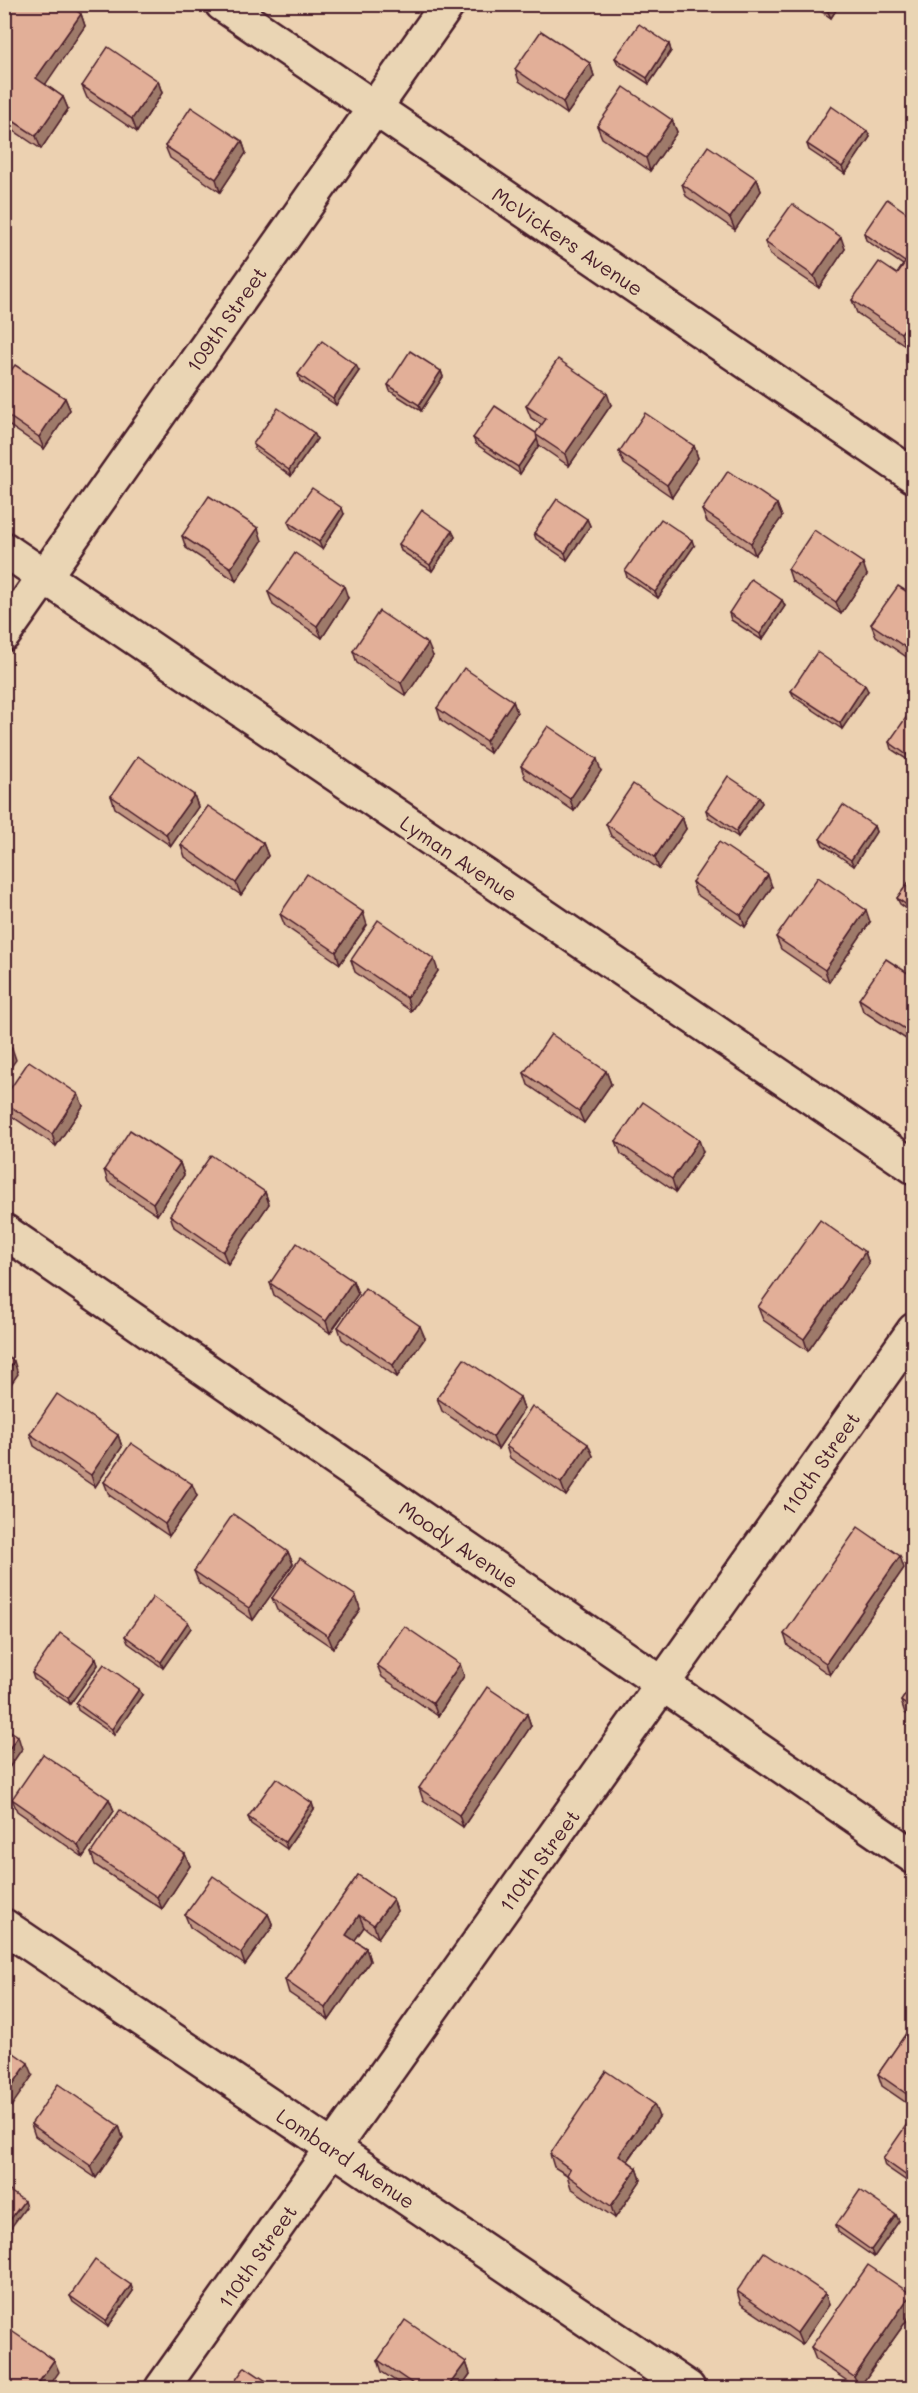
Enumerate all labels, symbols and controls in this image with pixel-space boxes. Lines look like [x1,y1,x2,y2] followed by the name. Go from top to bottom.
[487,181,649,301] street label: McVickers Avenue
[180,261,272,377] street label: 109th Street
[395,809,523,907] street label: Lyman Avenue
[775,1406,865,1520] street label: 110th Street
[394,1495,524,1593] street label: Moody Avenue
[493,1804,585,1916] street label: 110th Street
[272,2102,420,2214] street label: Lombard Avenue
[212,2199,302,2313] street label: 110th Street

